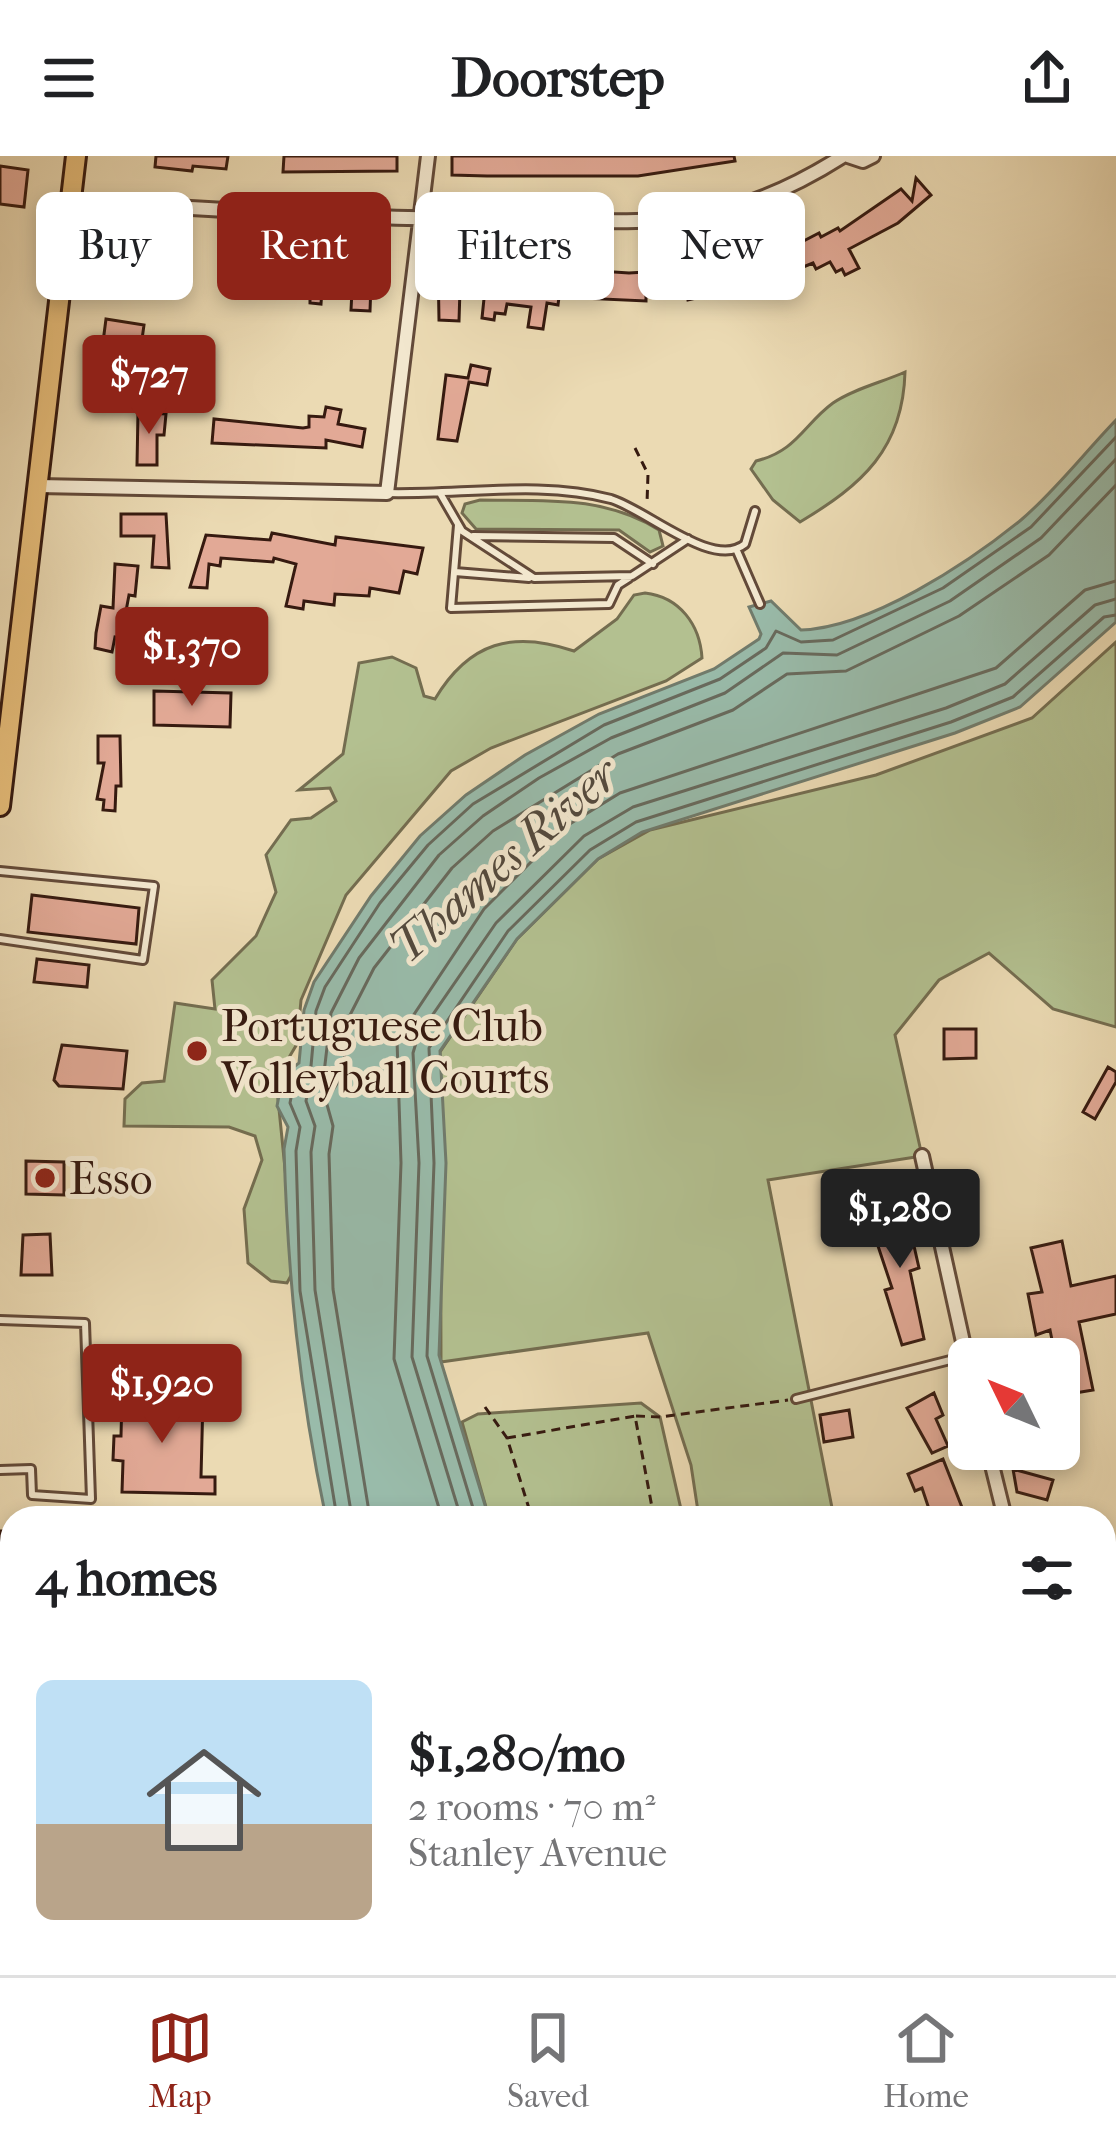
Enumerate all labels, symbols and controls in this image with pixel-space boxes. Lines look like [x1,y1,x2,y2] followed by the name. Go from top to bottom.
[36,45,102,111] icon: menu
[1014,45,1080,111] icon: share
[451,47,665,110] text: Doorstep
[36,192,193,300] chip: Buy
[217,192,391,300] chip: Rent
[415,192,614,300] chip: Filters
[638,192,805,300] chip: New
[78,335,220,437] pin: $727
[109,351,189,397] text: $727
[94,607,290,709] pin: $1,370
[142,623,242,669] text: $1,370
[378,744,632,975] water label: Thames River
[220,1000,549,1105] place label: Portuguese Club Volleyball Courts
[184,1038,210,1064] marker: Portuguese Club Volleyball Courts
[69,1153,153,1206] place label: Esso
[32,1165,58,1191] marker: Esso
[802,1169,998,1271] pin: $1,280
[848,1185,952,1231] text: $1,280
[948,1338,1080,1470] north arrow
[948,1338,1080,1470] map controls
[64,1344,260,1446] pin: $1,920
[110,1360,214,1406] text: $1,920
[1014,1545,1080,1611] icon: filters
[36,1548,217,1608] text: 4 homes
[408,1724,625,1784] text: $1,280/mo
[132,1728,276,1872] icon: home
[408,1784,656,1830] text: 2 rooms · 70 m²
[408,1830,667,1876] text: Stanley Avenue
[147,2005,213,2116] tab: Map
[507,2005,589,2116] tab: Saved
[883,2005,969,2116] tab: Home

